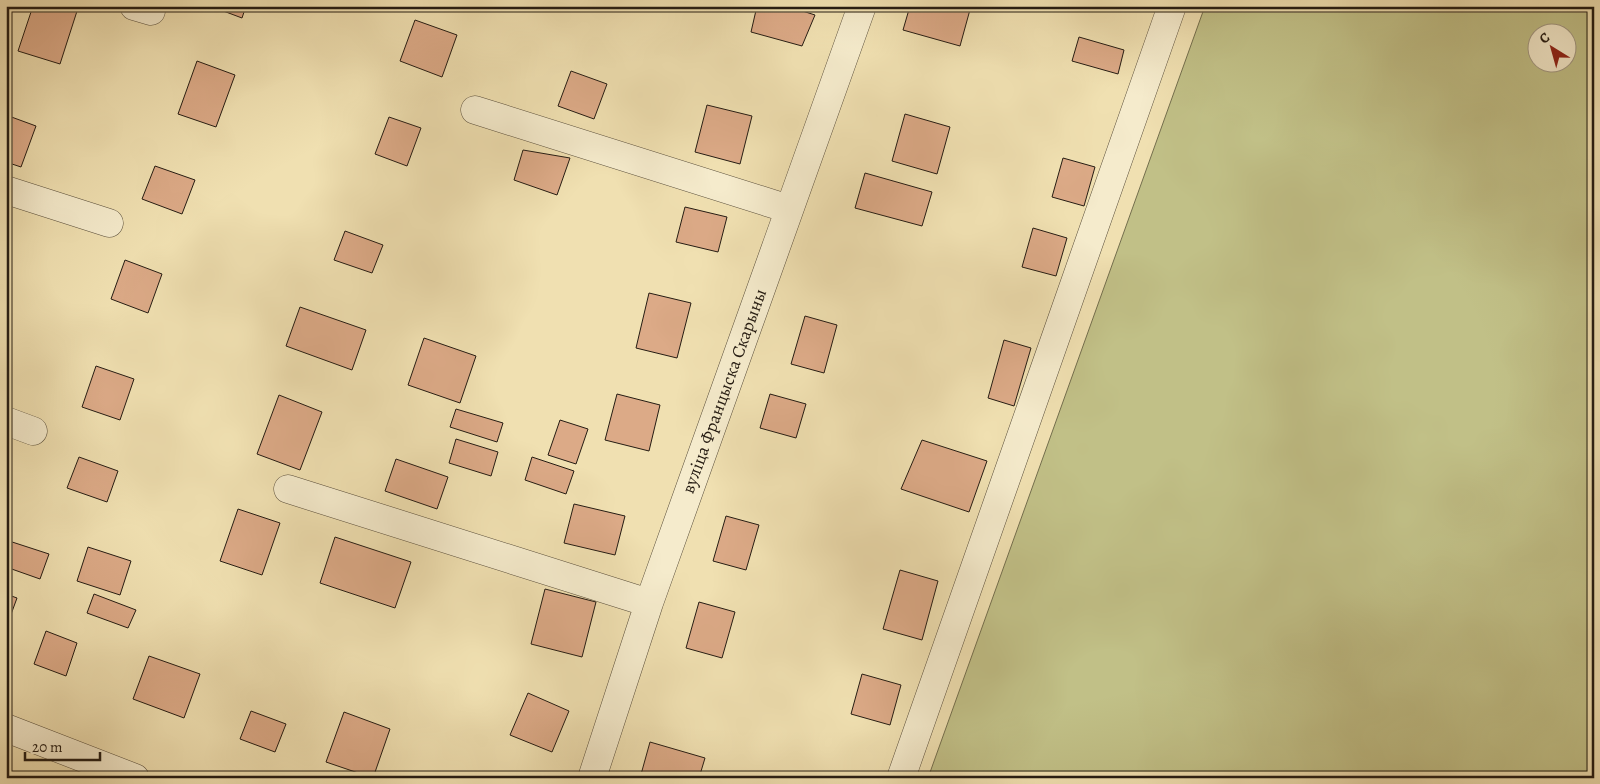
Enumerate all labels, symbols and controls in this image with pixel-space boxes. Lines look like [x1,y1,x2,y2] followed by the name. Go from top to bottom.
[1528,22,1578,72] north arrow
[1535,28,1554,48] text: С
[676,285,772,497] street label: вуліца Францыска Скарыны
[25,729,100,761] scale bar
[32,737,63,757] text: 20 m

